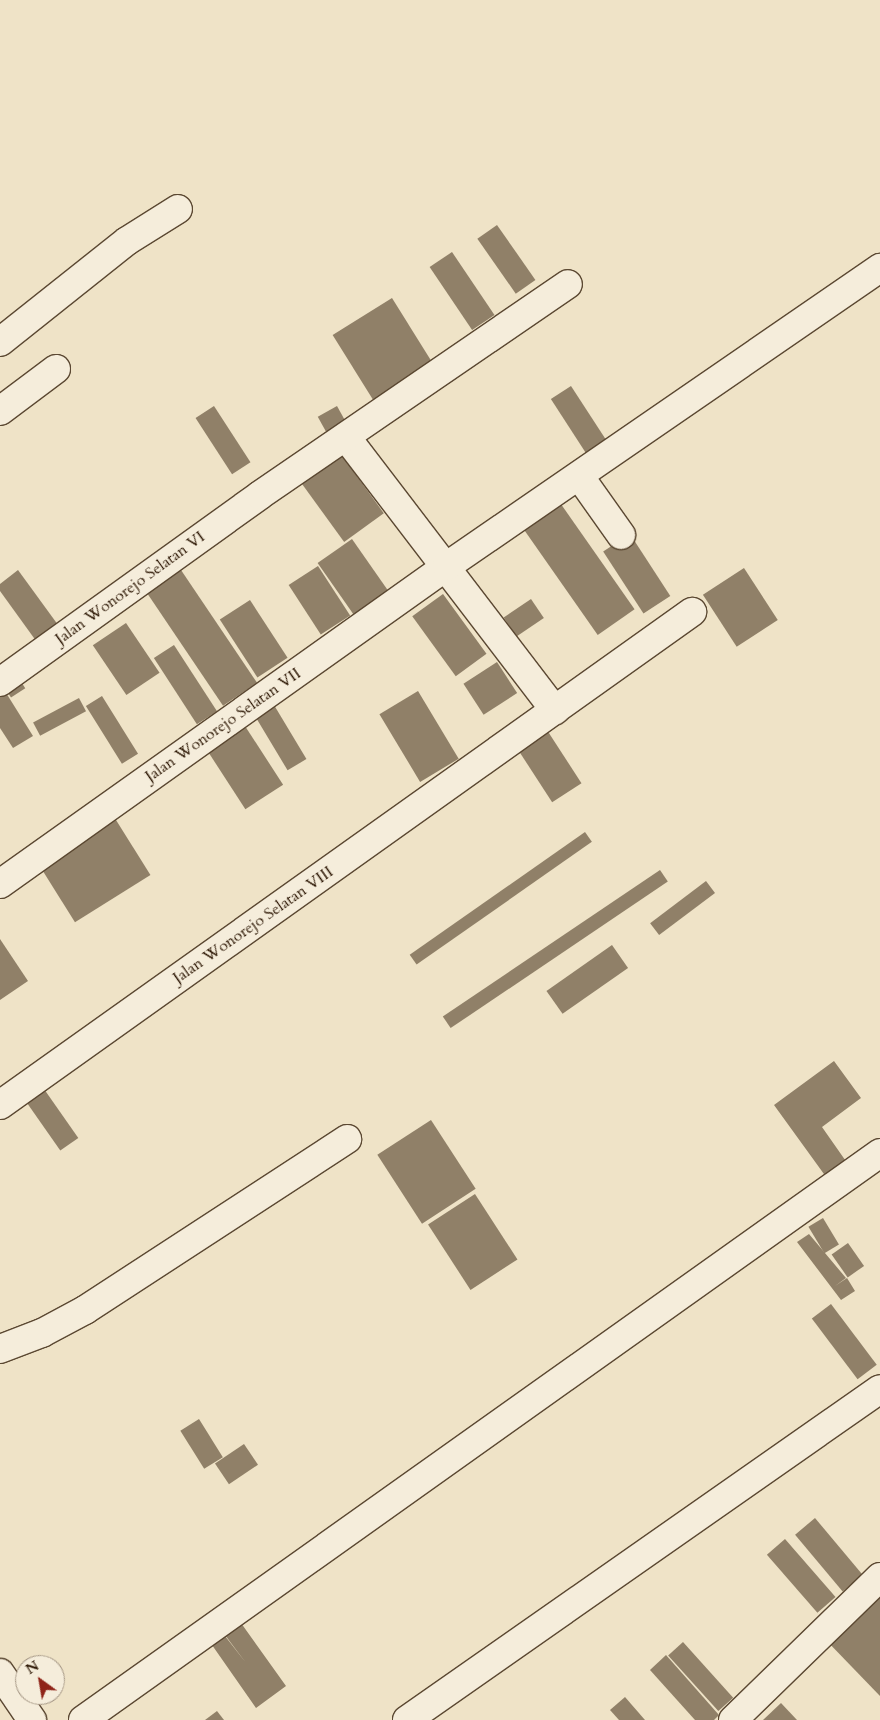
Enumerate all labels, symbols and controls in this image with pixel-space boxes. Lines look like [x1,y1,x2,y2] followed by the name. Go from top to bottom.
[51,527,209,649] street label: Jalan Wonorejo Selatan VI
[141,664,305,786] street label: Jalan Wonorejo Selatan VII
[169,862,337,988] street label: Jalan Wonorejo Selatan VIII
[15,1655,65,1705] north arrow
[22,1656,43,1679] text: N

